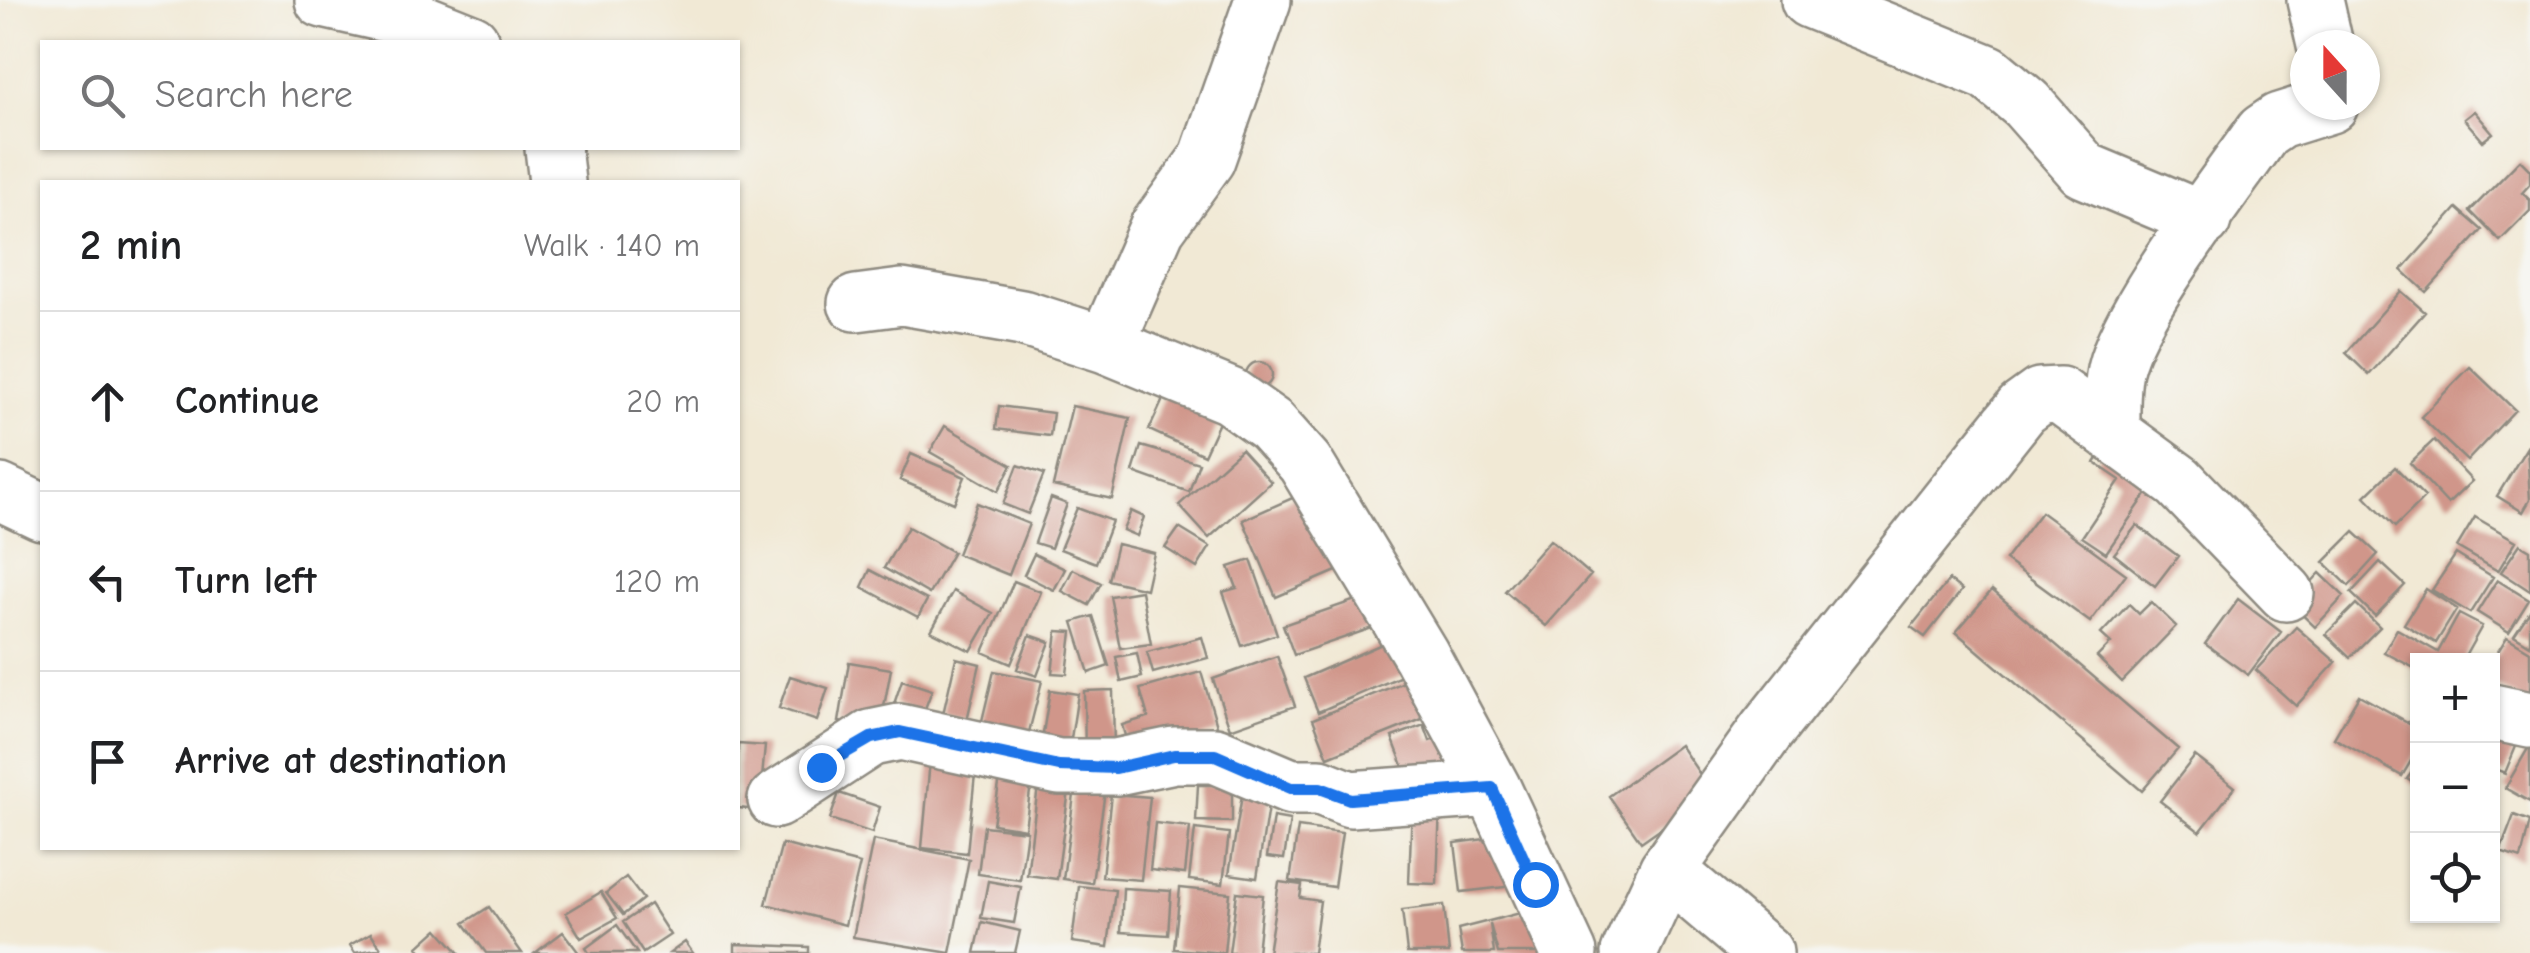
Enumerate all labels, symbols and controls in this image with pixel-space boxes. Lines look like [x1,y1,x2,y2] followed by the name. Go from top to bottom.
[2290,30,2380,120] north arrow
[40,40,740,150] search box
[75,68,130,123] icon: search
[155,73,353,117] text: Search here
[80,221,182,270] text: 2 min
[524,227,700,264] text: Walk · 140 m
[80,374,135,429] icon: ahead
[175,379,319,423] text: Continue
[627,383,700,420] text: 20 m
[80,554,135,609] icon: left
[175,559,316,603] text: Turn left
[614,563,700,600] text: 120 m
[2410,653,2500,923] map controls
[2410,653,2500,743] button: +
[80,734,135,789] icon: arrive
[175,739,507,783] text: Arrive at destination
[2410,743,2500,833] button: −
[799,745,845,791] route end
[2410,833,2500,923] button: locate
[1513,862,1559,908] route start

